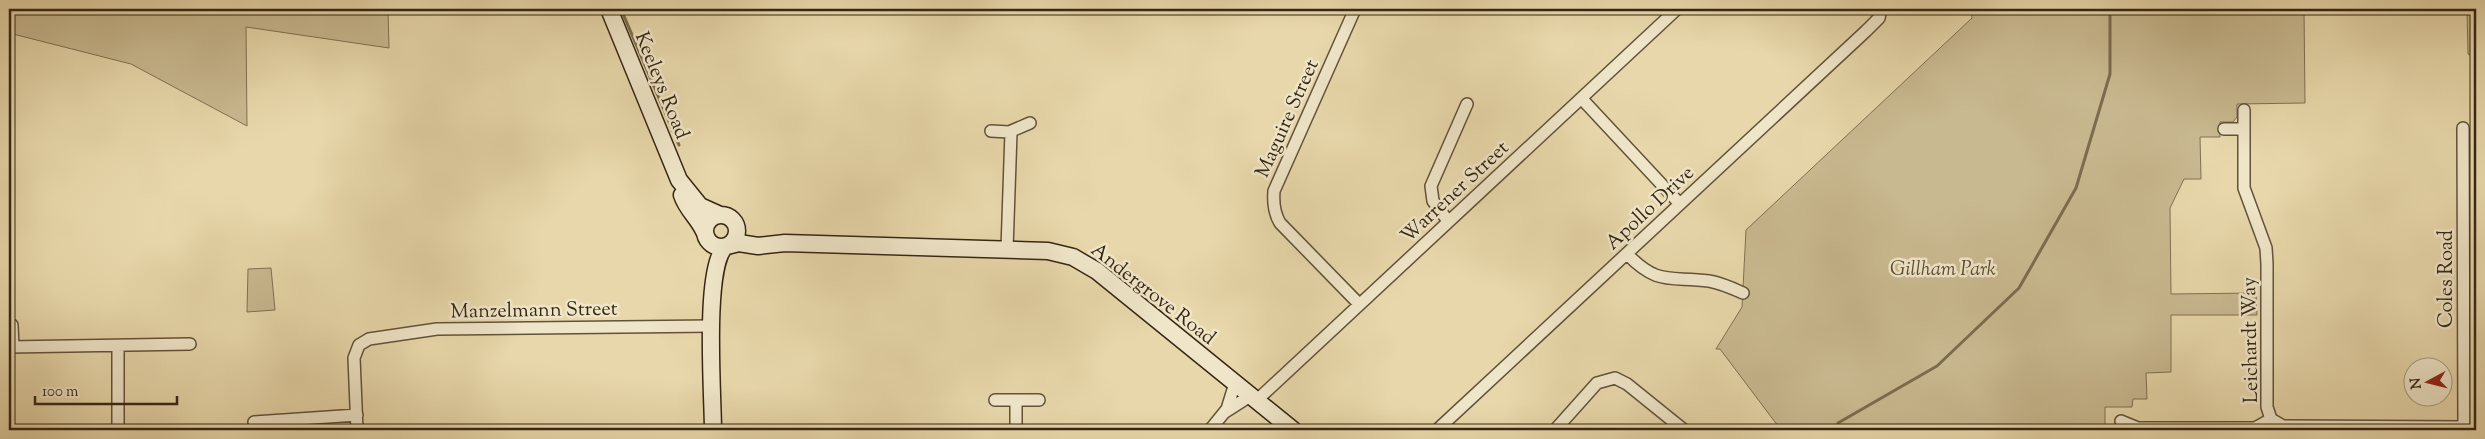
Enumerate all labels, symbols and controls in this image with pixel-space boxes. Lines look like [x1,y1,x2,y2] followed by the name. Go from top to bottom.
[626,28,695,144] street label: Keeleys Road
[1249,55,1327,183] street label: Maguire Street
[1395,135,1516,251] street label: Warrener Street
[1600,160,1702,258] street label: Apollo Drive
[2433,230,2462,328] street label: Coles Road
[1084,237,1221,353] street label: Andergrove Road
[1890,256,1996,285] park label: Gillham Park
[2236,277,2267,403] street label: Leichardt Way
[450,296,618,327] street label: Manzelmann Street
[2402,356,2452,406] north arrow
[35,374,178,406] scale bar
[2406,377,2428,390] text: N
[42,382,79,403] text: 100 m

